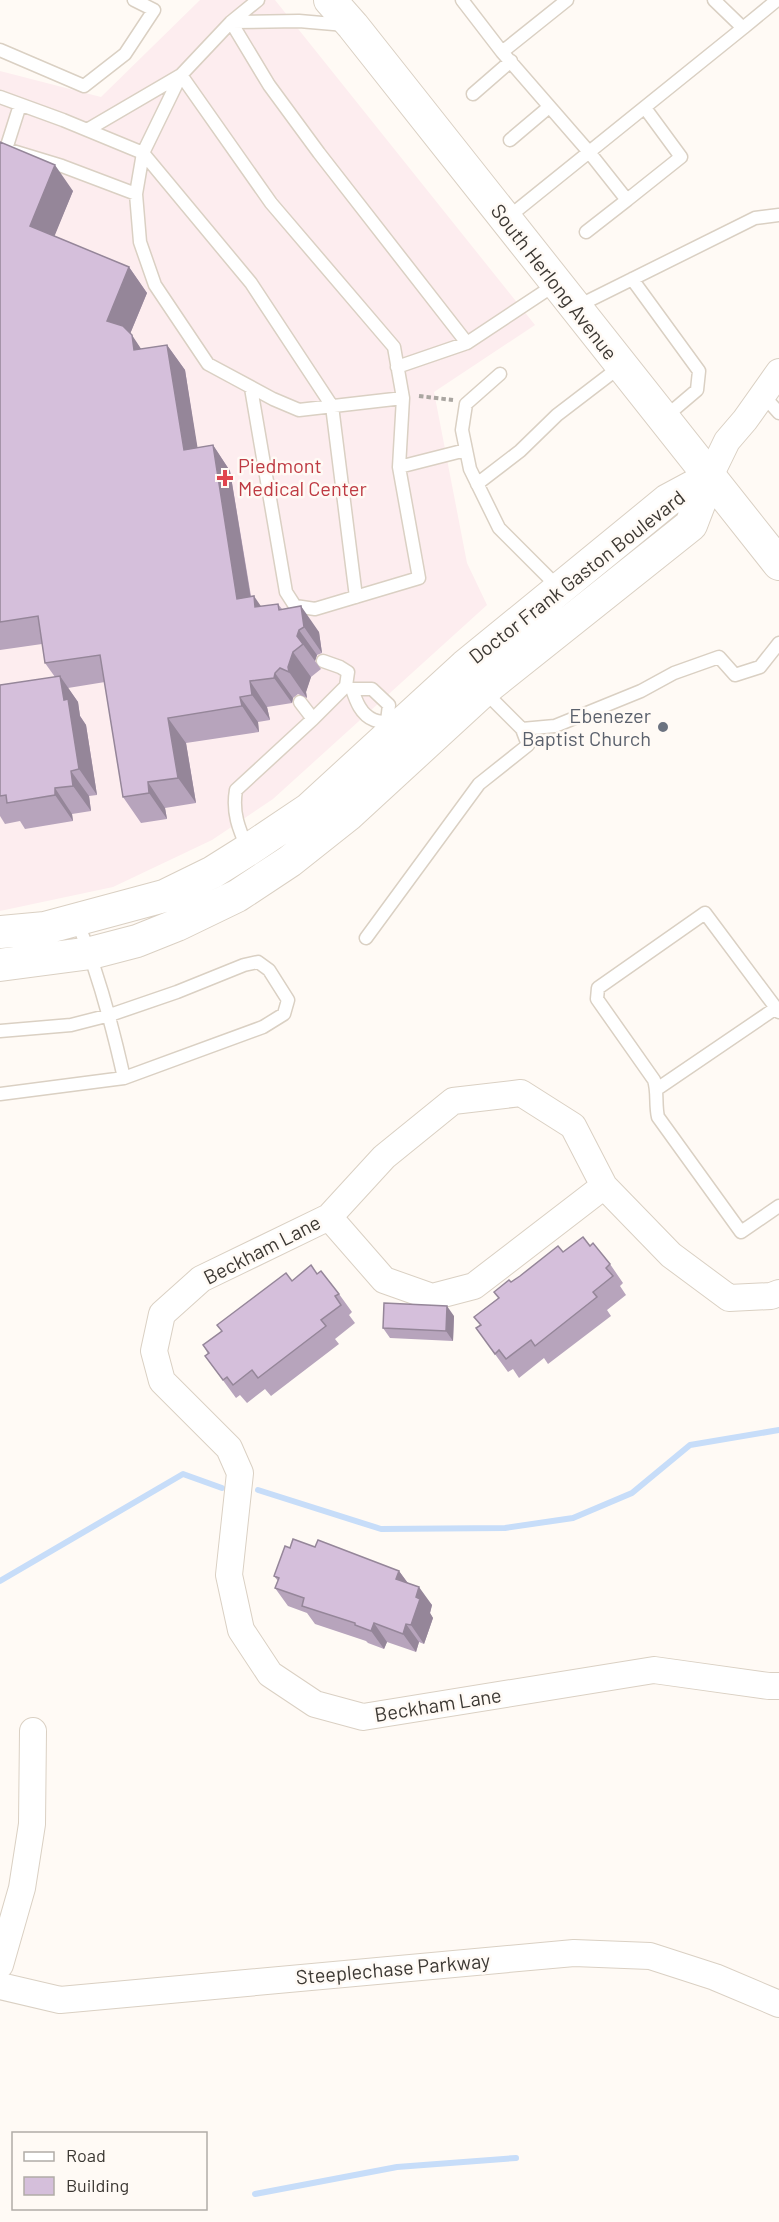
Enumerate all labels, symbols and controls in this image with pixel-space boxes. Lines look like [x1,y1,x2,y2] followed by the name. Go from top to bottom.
[487,199,623,364] street label: South Herlong Avenue
[238,453,367,500] place label: Piedmont Medical Center
[216,469,234,487] marker: Piedmont Medical Center
[464,484,689,668] street label: Doctor Frank Gaston Boulevard
[522,703,651,750] place label: Ebenezer Baptist Church
[656,720,670,734] marker: Ebenezer Baptist Church
[199,1209,324,1289] street label: Beckham Lane
[373,1682,503,1726] street label: Beckham Lane
[295,1948,491,1988] street label: Steeplechase Parkway
[12,2132,207,2210] legend
[66,2144,106,2166] text: Road
[66,2174,129,2196] text: Building

